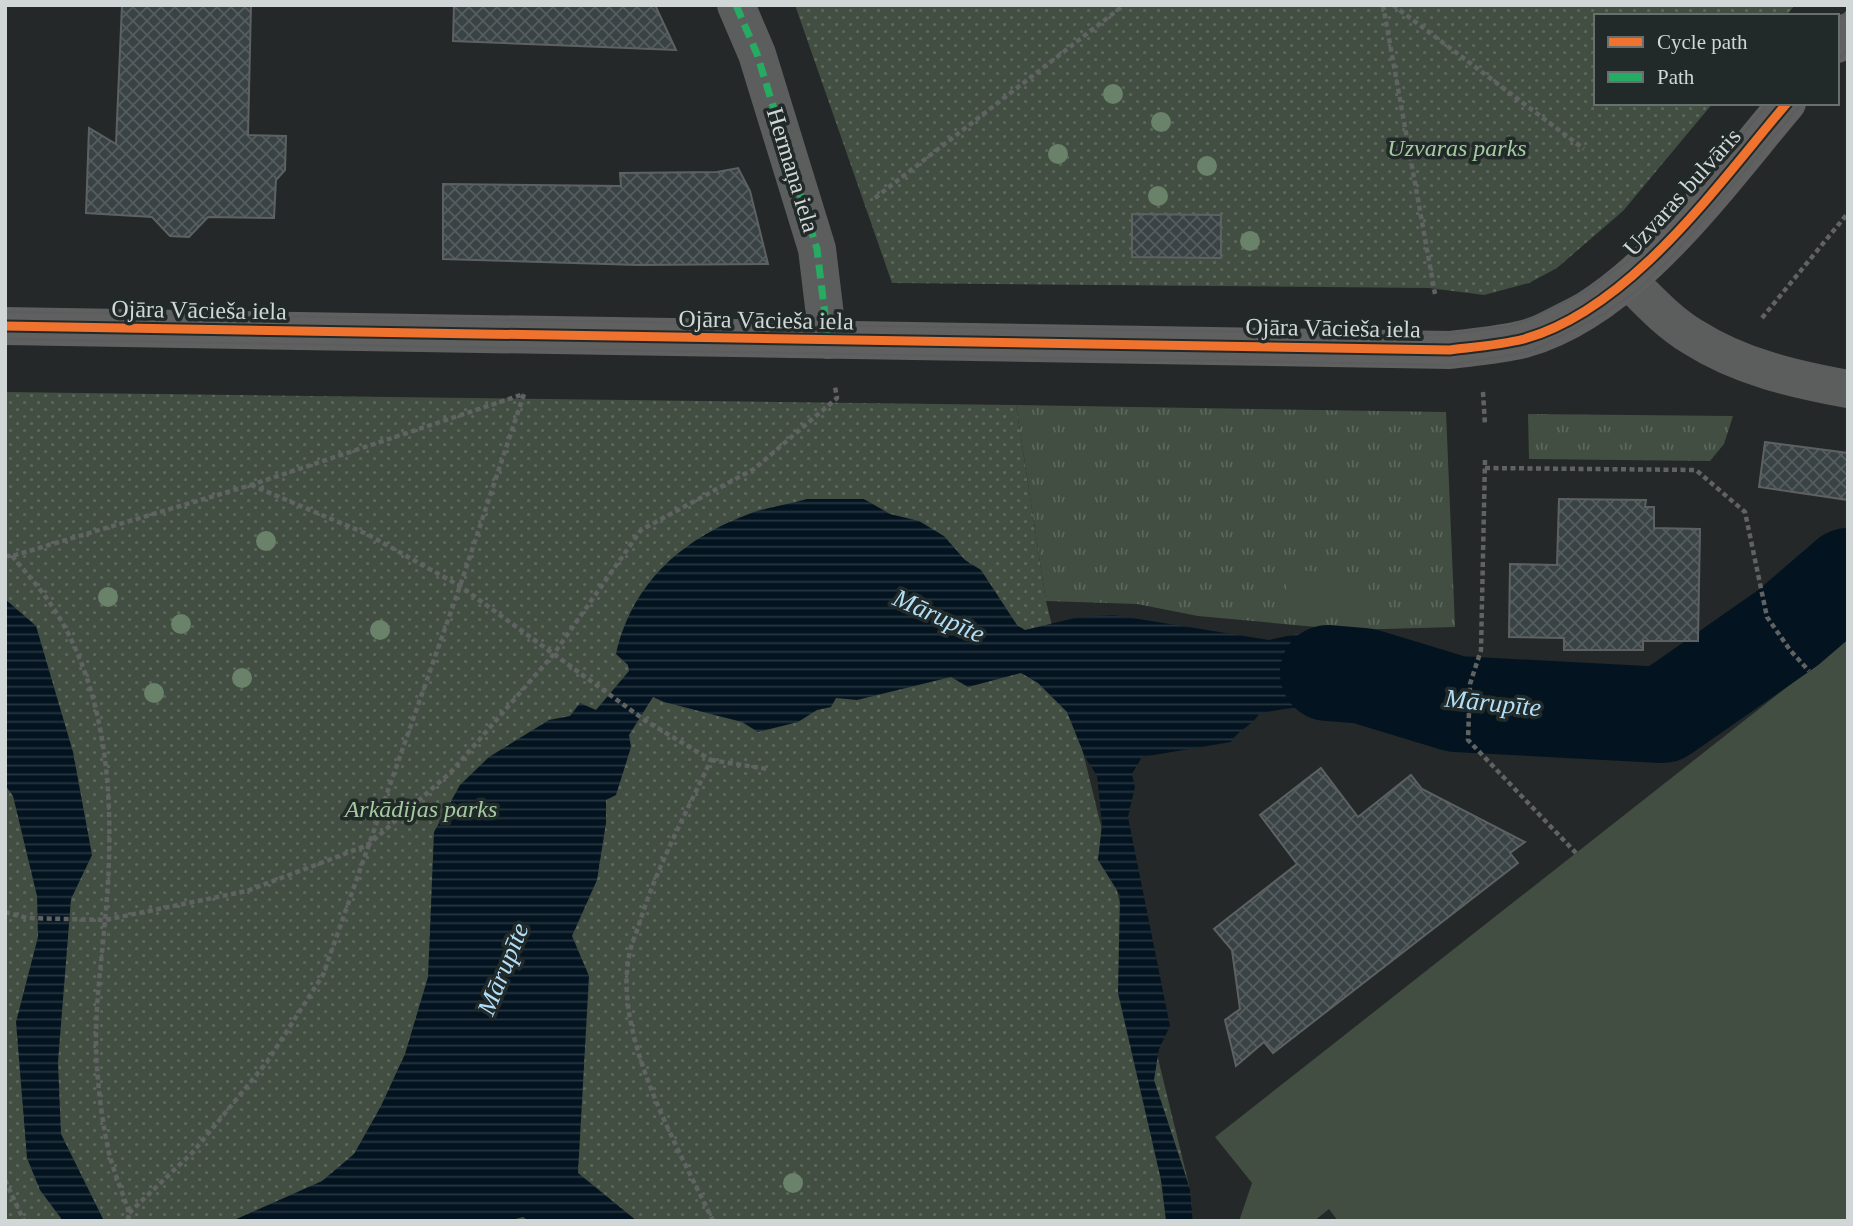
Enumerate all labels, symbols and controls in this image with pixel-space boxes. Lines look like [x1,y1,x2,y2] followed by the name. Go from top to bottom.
[1594,14,1839,105] legend
[1657,30,1748,54] text: Cycle path
[1657,65,1695,89] text: Path
[761,105,824,236] street label: Hermaņa iela
[1618,123,1746,261] street label: Uzvaras bulvāris
[1387,135,1527,161] park label: Uzvaras parks
[111,295,287,325] street label: Ojāra Vācieša iela
[678,305,854,335] street label: Ojāra Vācieša iela
[1245,313,1421,343] street label: Ojāra Vācieša iela
[888,583,989,649] water label: Mārupīte
[1442,683,1543,722] water label: Mārupīte
[343,796,497,822] park label: Arkādijas parks
[471,919,535,1020] water label: Mārupīte

